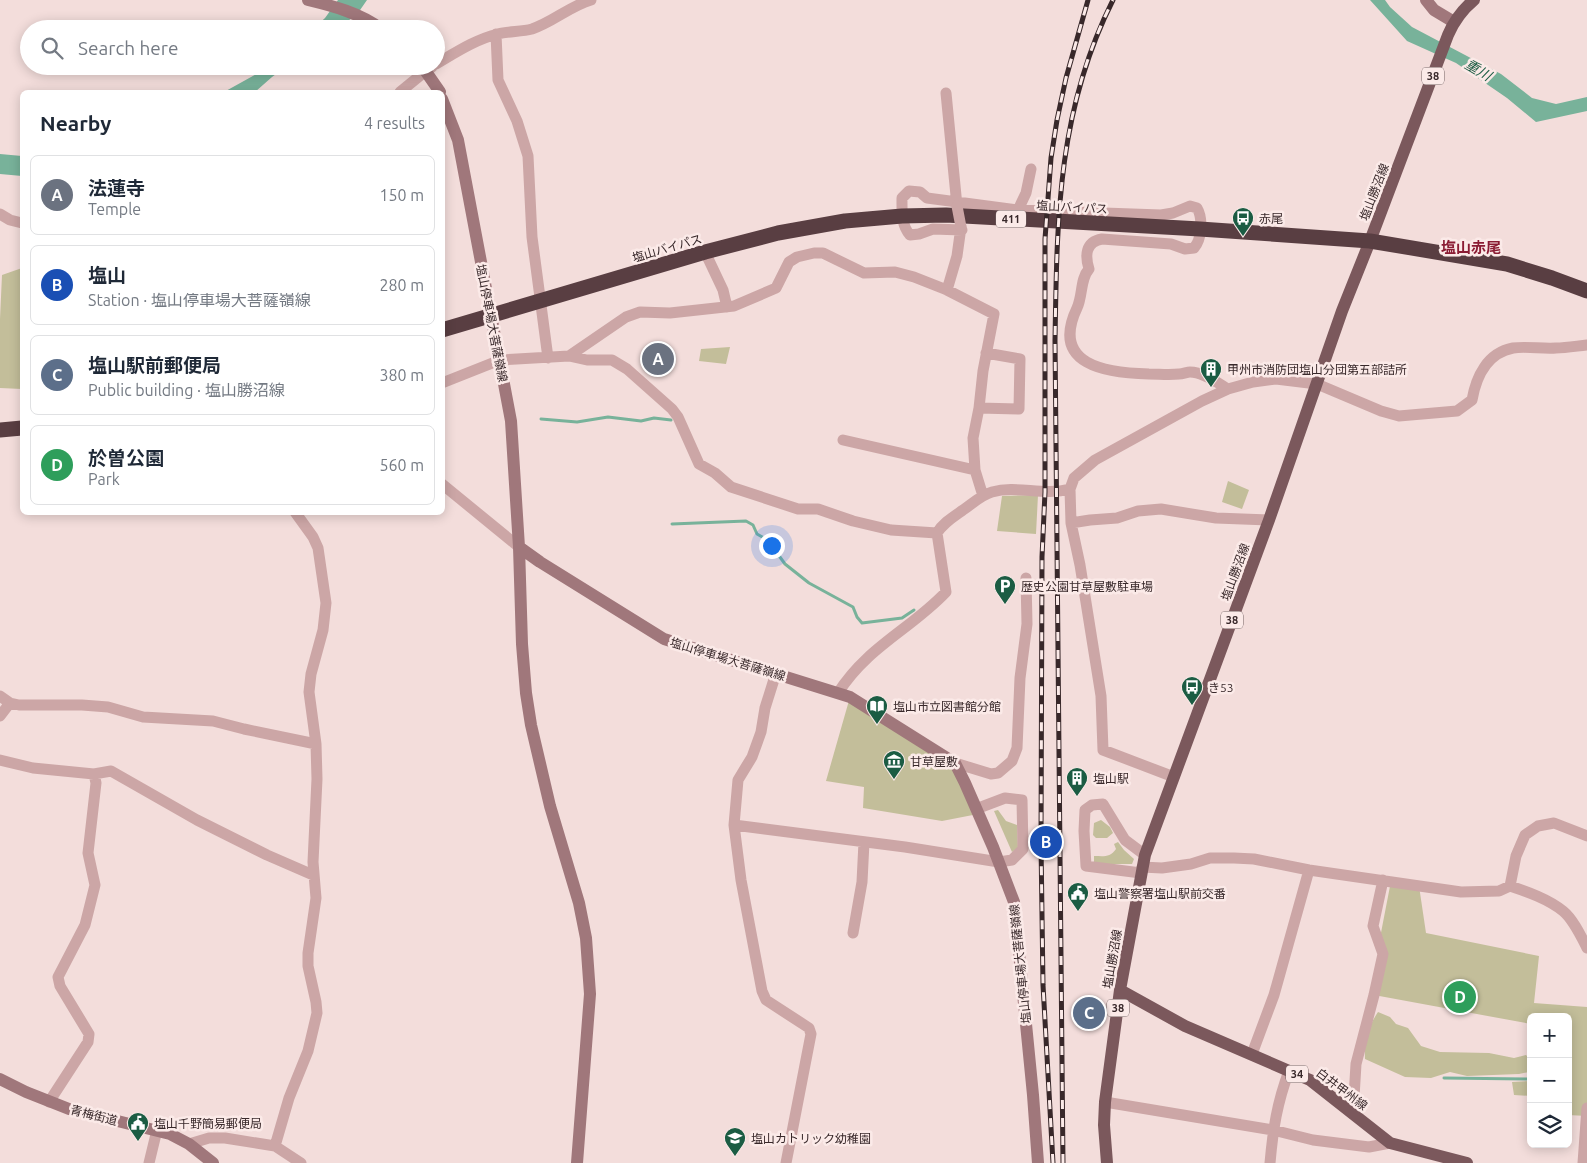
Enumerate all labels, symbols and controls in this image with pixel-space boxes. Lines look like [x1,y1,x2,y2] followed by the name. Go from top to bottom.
[20,20,445,75] search box
[38,34,66,62] icon: search
[78,37,178,59] text: Search here
[1462,56,1496,85] water label: 重川
[1422,68,1444,84] road number: 38
[40,111,111,135] text: Nearby
[364,114,425,132] text: 4 results
[1357,162,1391,222] street label: 塩山勝沼線
[88,177,145,199] text: 法蓮寺
[51,186,63,204] text: A
[379,186,424,204] text: 150 m
[1036,199,1108,215] street label: 塩山バイパス
[88,200,141,218] text: Temple
[1231,206,1255,237] bus stop icon: 赤尾
[996,210,1026,228] road number: 411
[1259,212,1283,225] place label: 赤尾
[631,232,703,264] street label: 塩山バイパス
[1441,239,1501,256] district label: 塩山赤尾
[474,263,510,383] street label: 塩山停車場大菩薩嶺線
[88,264,126,286] text: 塩山
[52,276,62,294] text: B
[379,276,424,294] text: 280 m
[88,291,311,309] text: Station · 塩山停車場大菩薩嶺線
[642,340,674,378] pin: A
[88,354,221,376] text: 塩山駅前郵便局
[1199,357,1223,388] building icon: 甲州市消防団塩山分団第五部詰所
[1227,363,1407,376] place label: 甲州市消防団塩山分団第五部詰所
[52,366,62,384] text: C
[379,366,424,384] text: 380 m
[88,381,285,399] text: Public building · 塩山勝沼線
[88,447,164,469] text: 於曽公園
[51,456,63,474] text: D
[379,456,424,474] text: 560 m
[88,470,120,488] text: Park
[759,533,785,559] your location
[1219,542,1251,602] street label: 塩山勝沼線
[993,574,1017,605] parking icon: 歴史公園甘草屋敷駐車場
[1021,580,1153,593] place label: 歴史公園甘草屋敷駐車場
[1221,612,1243,628] road number: 38
[669,635,787,683] street label: 塩山停車場大菩薩嶺線
[1180,675,1204,706] bus stop icon: き53
[1208,681,1234,694] place label: き53
[865,694,889,725] library icon: 塩山市立図書館分館
[893,700,1001,713] place label: 塩山市立図書館分館
[882,749,906,780] museum icon: 甘草屋敷
[910,755,958,768] place label: 甘草屋敷
[1065,766,1089,797] building icon: 塩山駅
[1093,772,1129,785] place label: 塩山駅
[1030,823,1062,861] pin: B
[1066,881,1090,912] public building icon: 塩山警察署塩山駅前交番
[1094,887,1226,900] place label: 塩山警察署塩山駅前交番
[1007,904,1033,1024] street label: 塩山停車場大菩薩嶺線
[1100,928,1124,990] street label: 塩山勝沼線
[1444,978,1476,1016] pin: D
[1073,994,1105,1032] pin: C
[1107,1000,1129,1016] road number: 38
[1527,1013,1572,1148] map controls
[1527,1013,1572,1058] button: +
[1527,1058,1572,1103] button: −
[1286,1066,1308,1082] road number: 34
[1314,1066,1370,1112] street label: 白井甲州線
[69,1103,119,1127] street label: 青梅街道
[1527,1103,1572,1148] button: layers
[126,1111,150,1142] public building icon: 塩山千野簡易郵便局
[154,1117,262,1130] place label: 塩山千野簡易郵便局
[723,1126,747,1157] school or university icon: 塩山カトリック幼稚園
[751,1132,871,1145] place label: 塩山カトリック幼稚園

